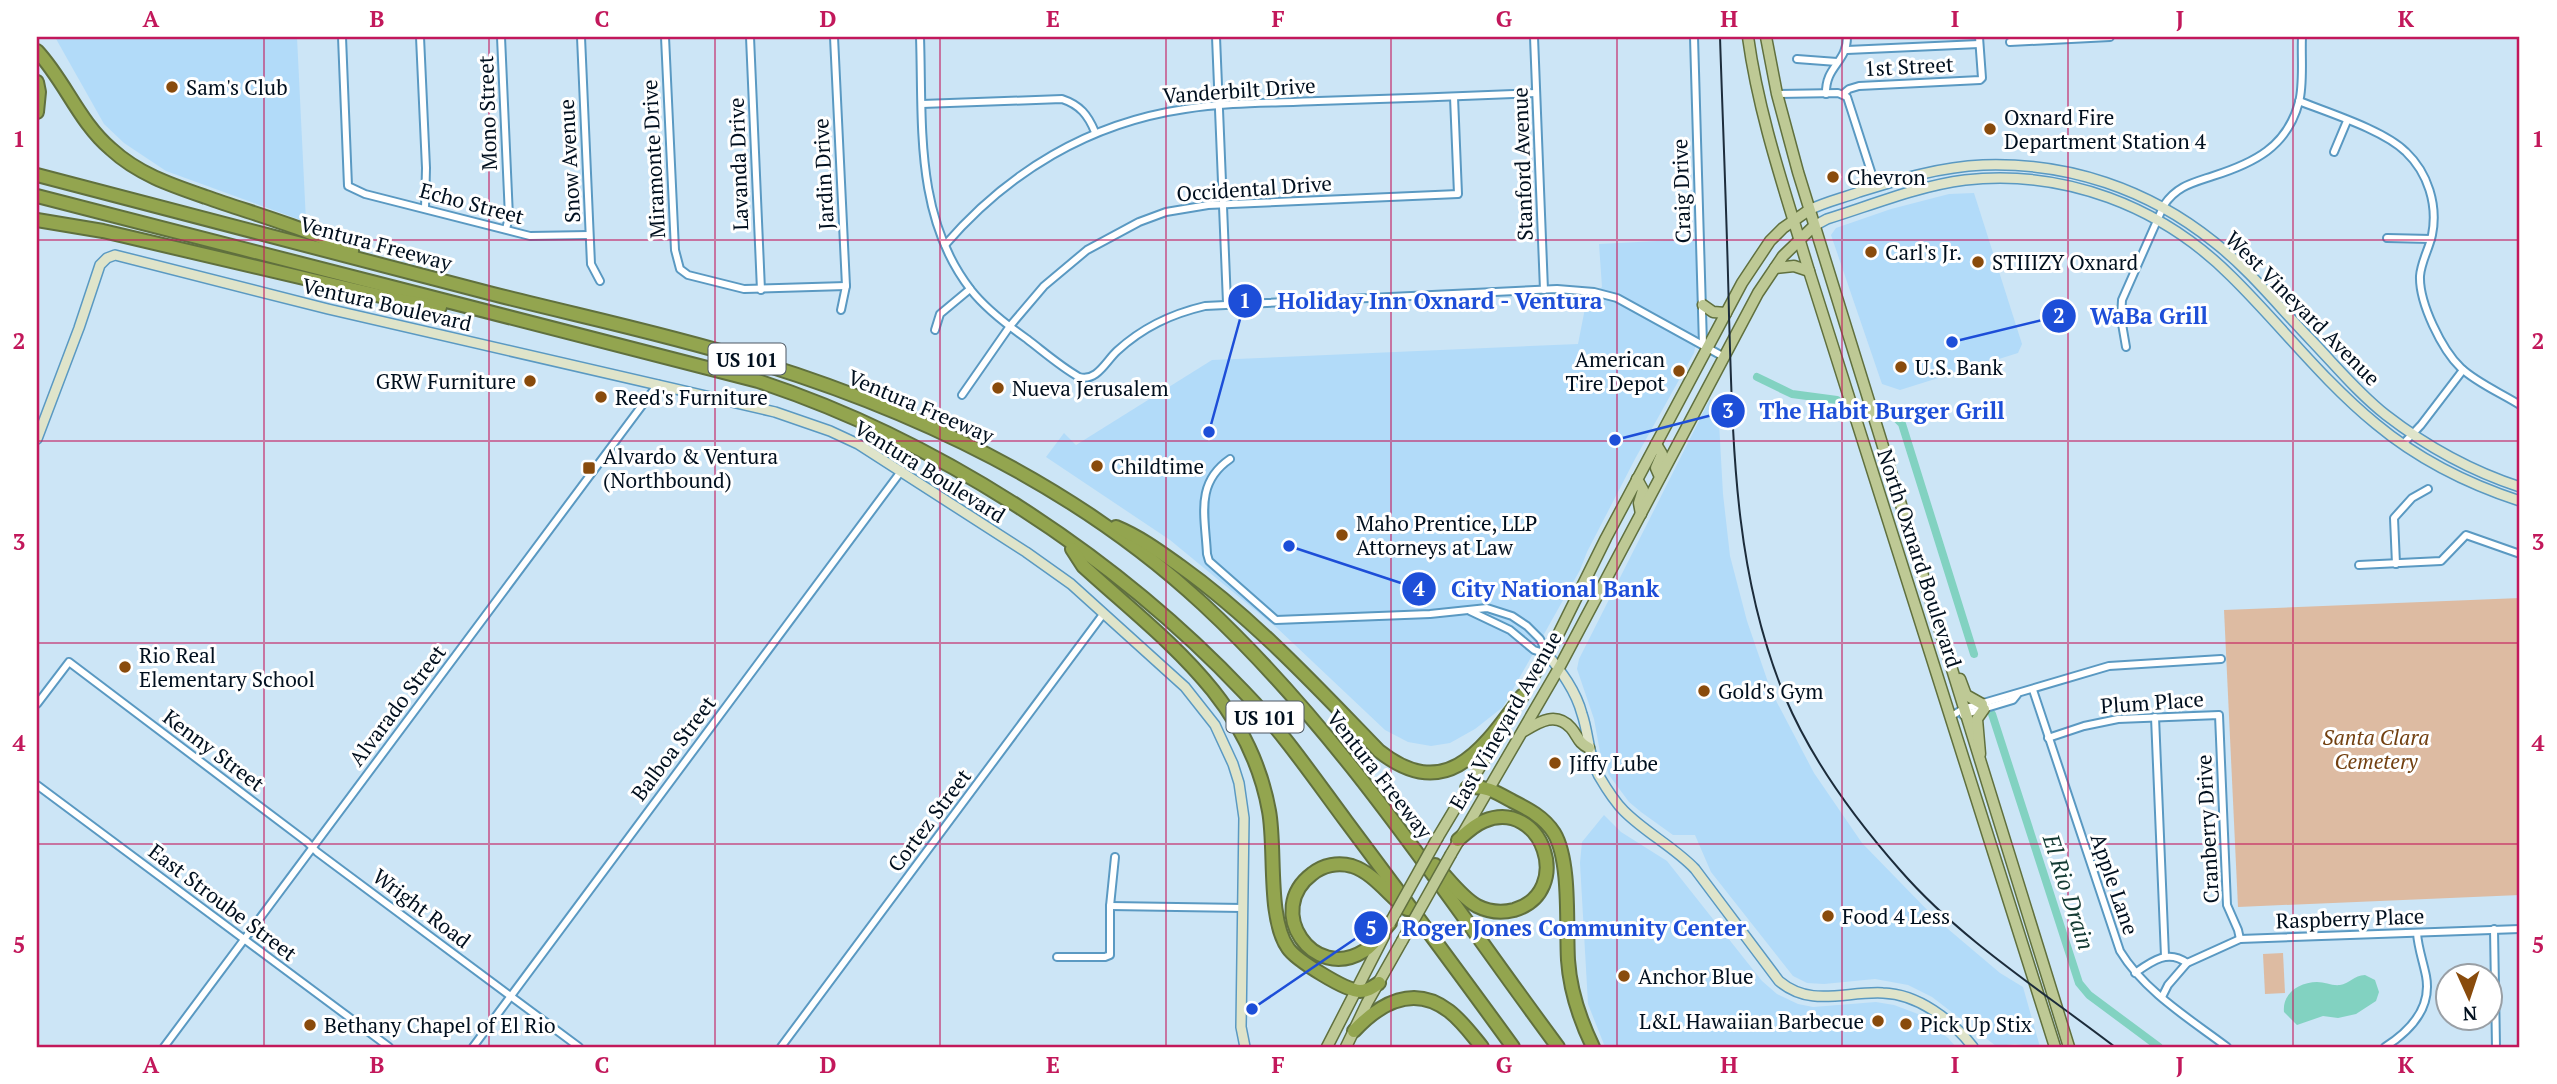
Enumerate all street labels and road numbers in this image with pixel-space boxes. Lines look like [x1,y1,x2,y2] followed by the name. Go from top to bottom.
[1864,50,1954,82] street label: 1st Street
[471,55,503,171] street label: Mono Street
[1162,71,1316,109] street label: Vanderbilt Drive
[635,79,671,239] street label: Miramonte Drive
[1505,87,1539,241] street label: Stanford Avenue
[722,97,754,231] street label: Lavanda Drive
[552,98,586,224] street label: Snow Avenue
[806,118,840,230] street label: Jardin Drive
[1665,138,1697,244] street label: Craig Drive
[1175,169,1333,207] street label: Occidental Drive
[417,176,528,230] street label: Echo Street
[297,209,455,277] street label: Ventura Freeway
[2220,225,2386,391] street label: West Vineyard Avenue
[299,271,475,337] street label: Ventura Boulevard
[708,344,786,374] road number: US 101
[844,363,999,450] street label: Ventura Freeway
[849,413,1011,529] street label: Ventura Boulevard
[1871,445,1969,671] street label: North Oxnard Boulevard
[1442,626,1568,814] street label: East Vineyard Avenue
[342,639,452,771] street label: Alvarado Street
[2099,684,2205,720] street label: Plum Place
[624,690,722,806] street label: Balboa Street
[1226,702,1304,732] road number: US 101
[158,703,270,797] street label: Kenny Street
[1321,704,1439,844] street label: Ventura Freeway
[2189,754,2225,904] street label: Cranberry Drive
[881,763,977,877] street label: Cortez Street
[2085,830,2145,938] street label: Apple Lane
[143,837,303,967] street label: East Stroube Street
[367,862,477,954] street label: Wright Road
[2275,901,2425,935] street label: Raspberry Place

